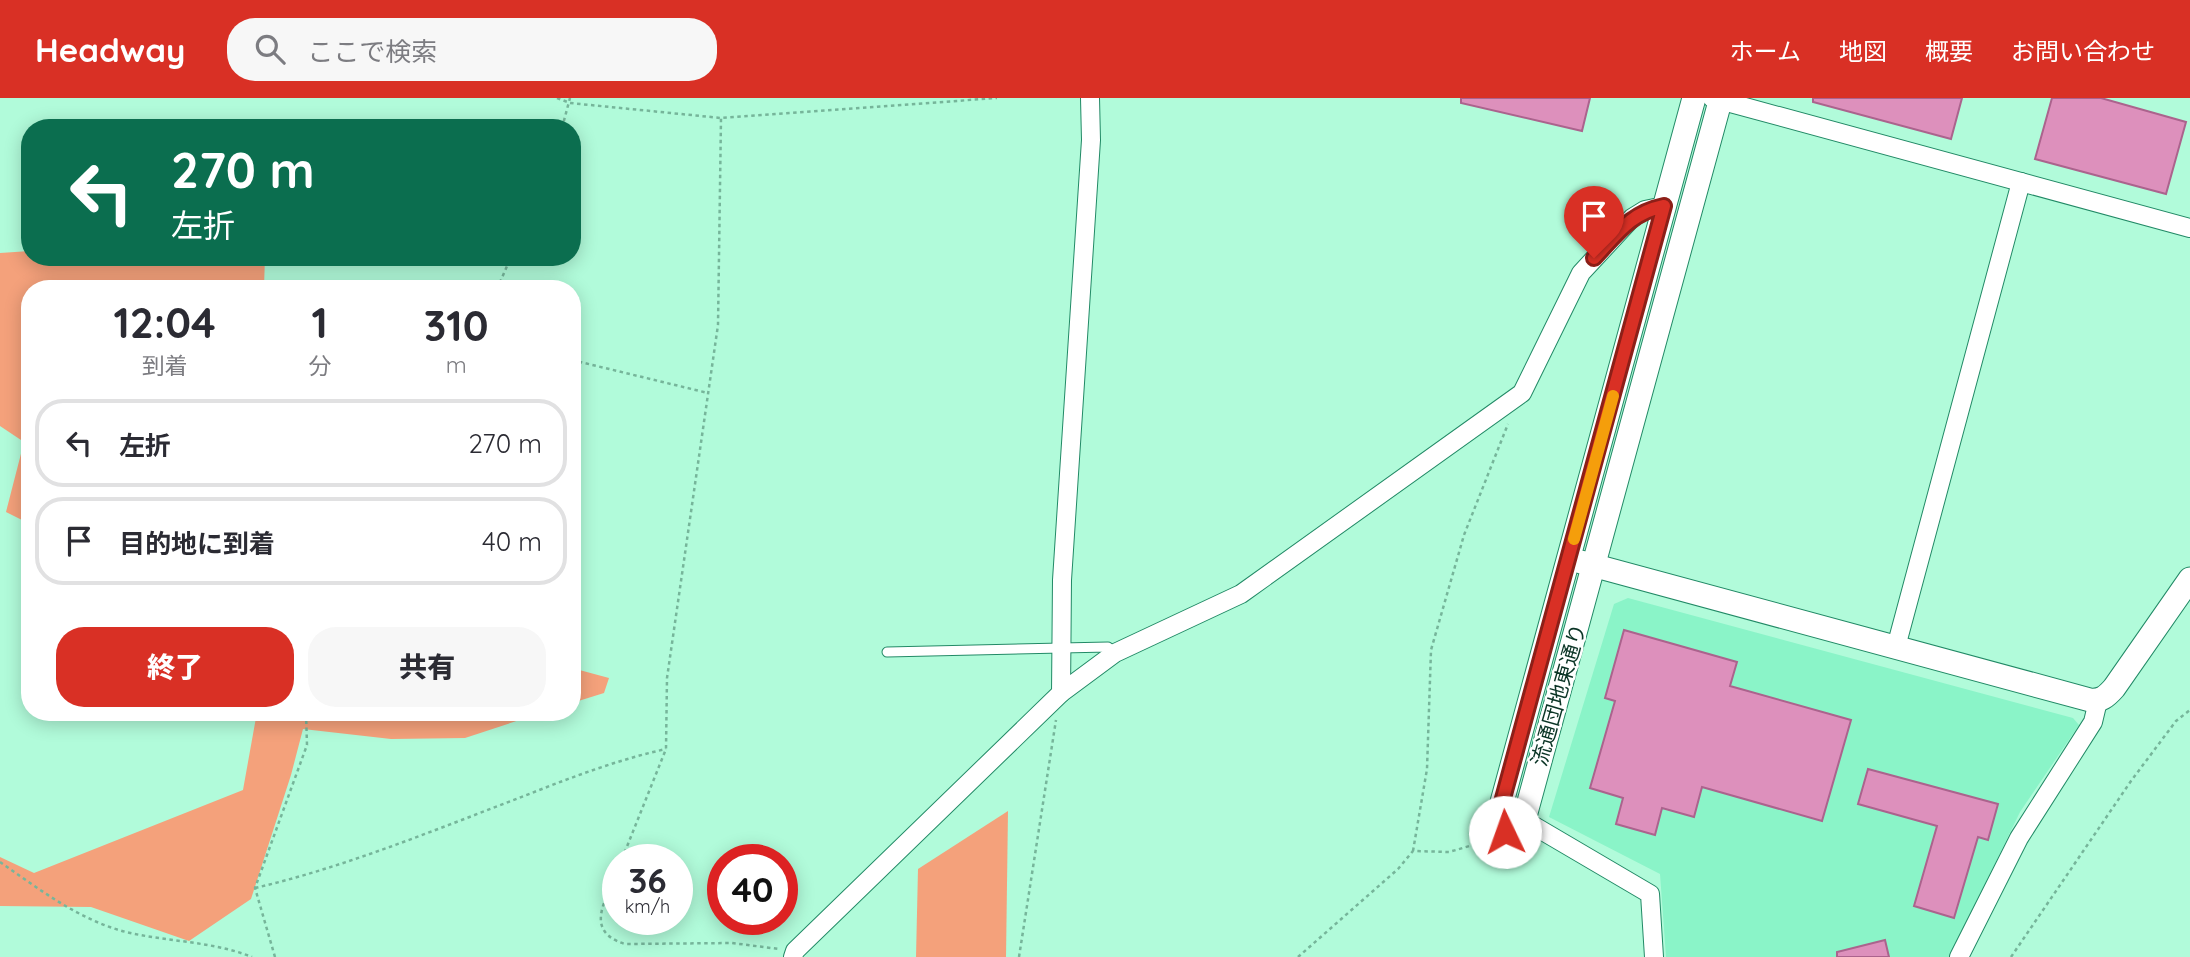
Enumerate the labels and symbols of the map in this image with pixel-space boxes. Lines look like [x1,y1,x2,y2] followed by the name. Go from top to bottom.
[1564,186,1624,258] pin
[1525,620,1591,769] street label: 流通団地東通り
[1468,795,1542,869] position arrow
[707,844,798,935] speed limit sign: 40

